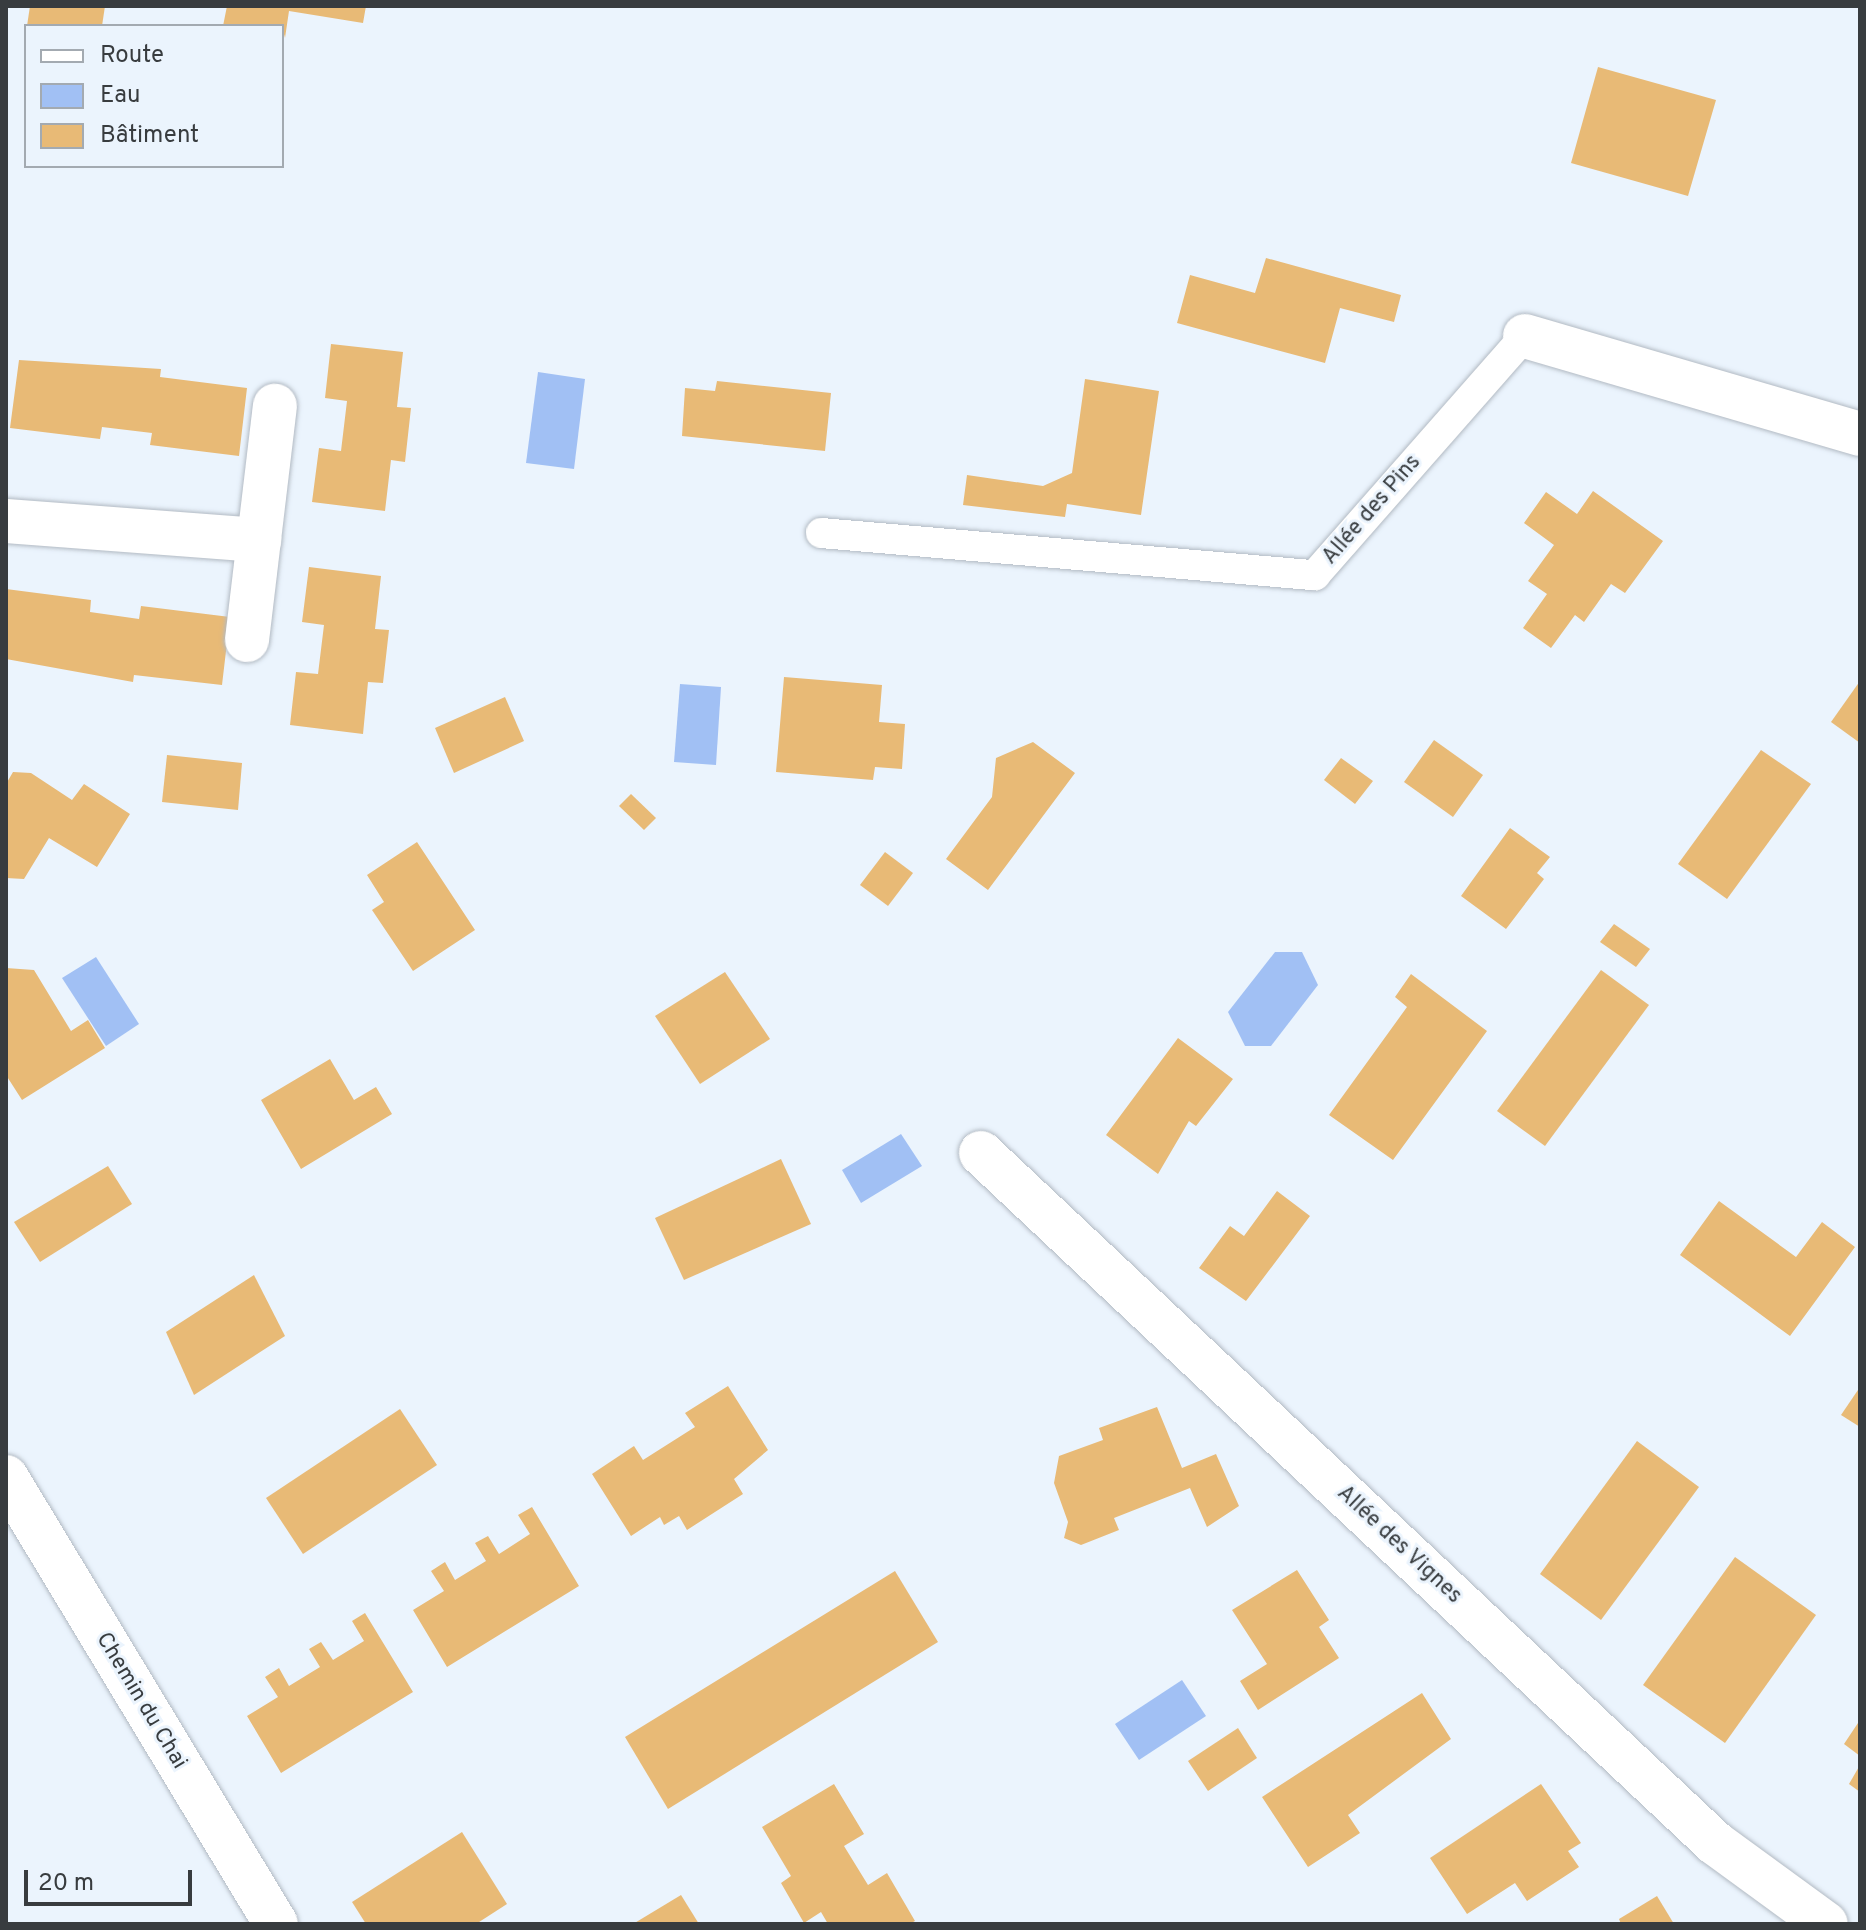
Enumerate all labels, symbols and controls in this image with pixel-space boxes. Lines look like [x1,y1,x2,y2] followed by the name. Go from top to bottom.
[24,24,284,168] legend
[100,41,164,71] text: Route
[100,81,140,111] text: Eau
[100,121,199,151] text: Bâtiment
[1317,450,1427,570] street label: Allée des Pins
[1331,1480,1467,1610] street label: Allée des Vignes
[90,1628,192,1774] street label: Chemin du Chai
[28,1854,196,1904] scale bar
[38,1869,94,1899] text: 20 m

